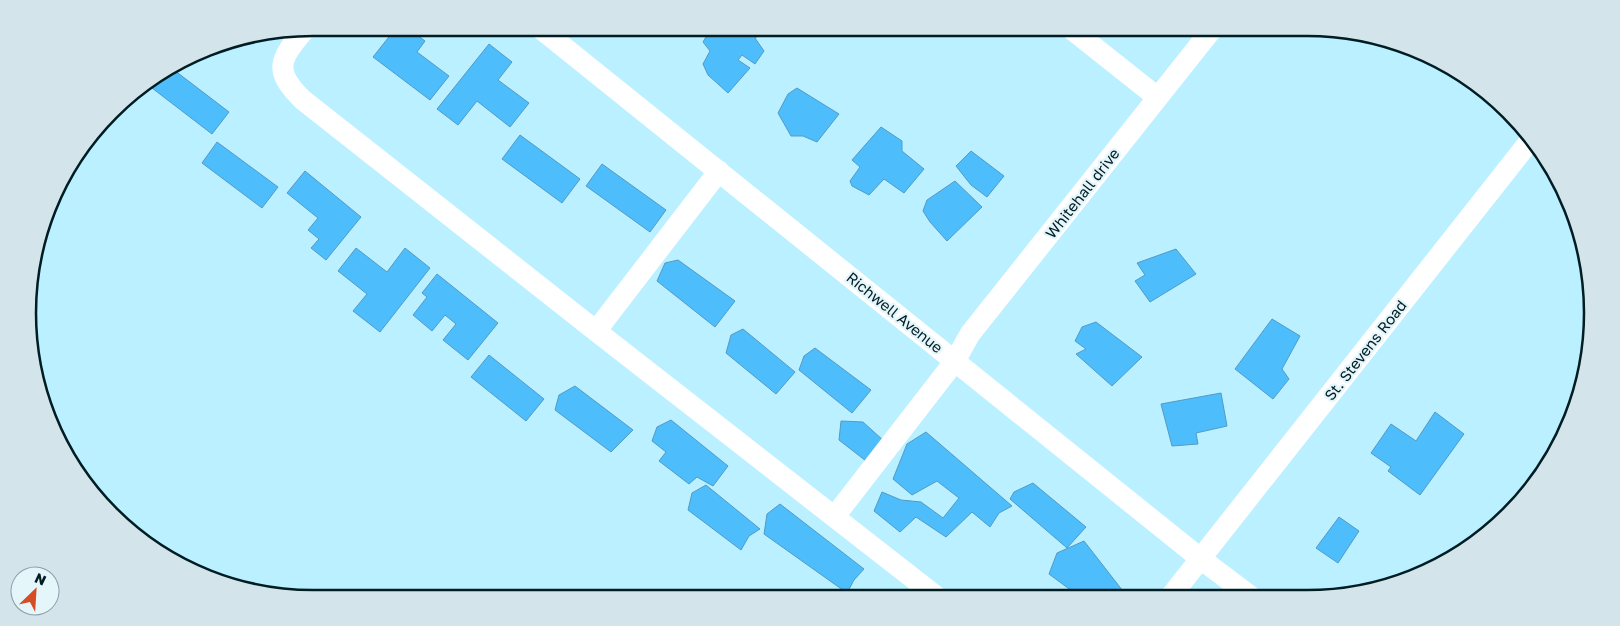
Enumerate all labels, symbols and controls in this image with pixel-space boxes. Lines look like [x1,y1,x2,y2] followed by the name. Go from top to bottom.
[1041,144,1123,242] street label: Whitehall drive
[843,268,947,356] street label: Richwell Avenue
[1320,296,1410,404] street label: St. Stevens Road
[10,566,60,616] north arrow
[32,569,49,589] text: N

